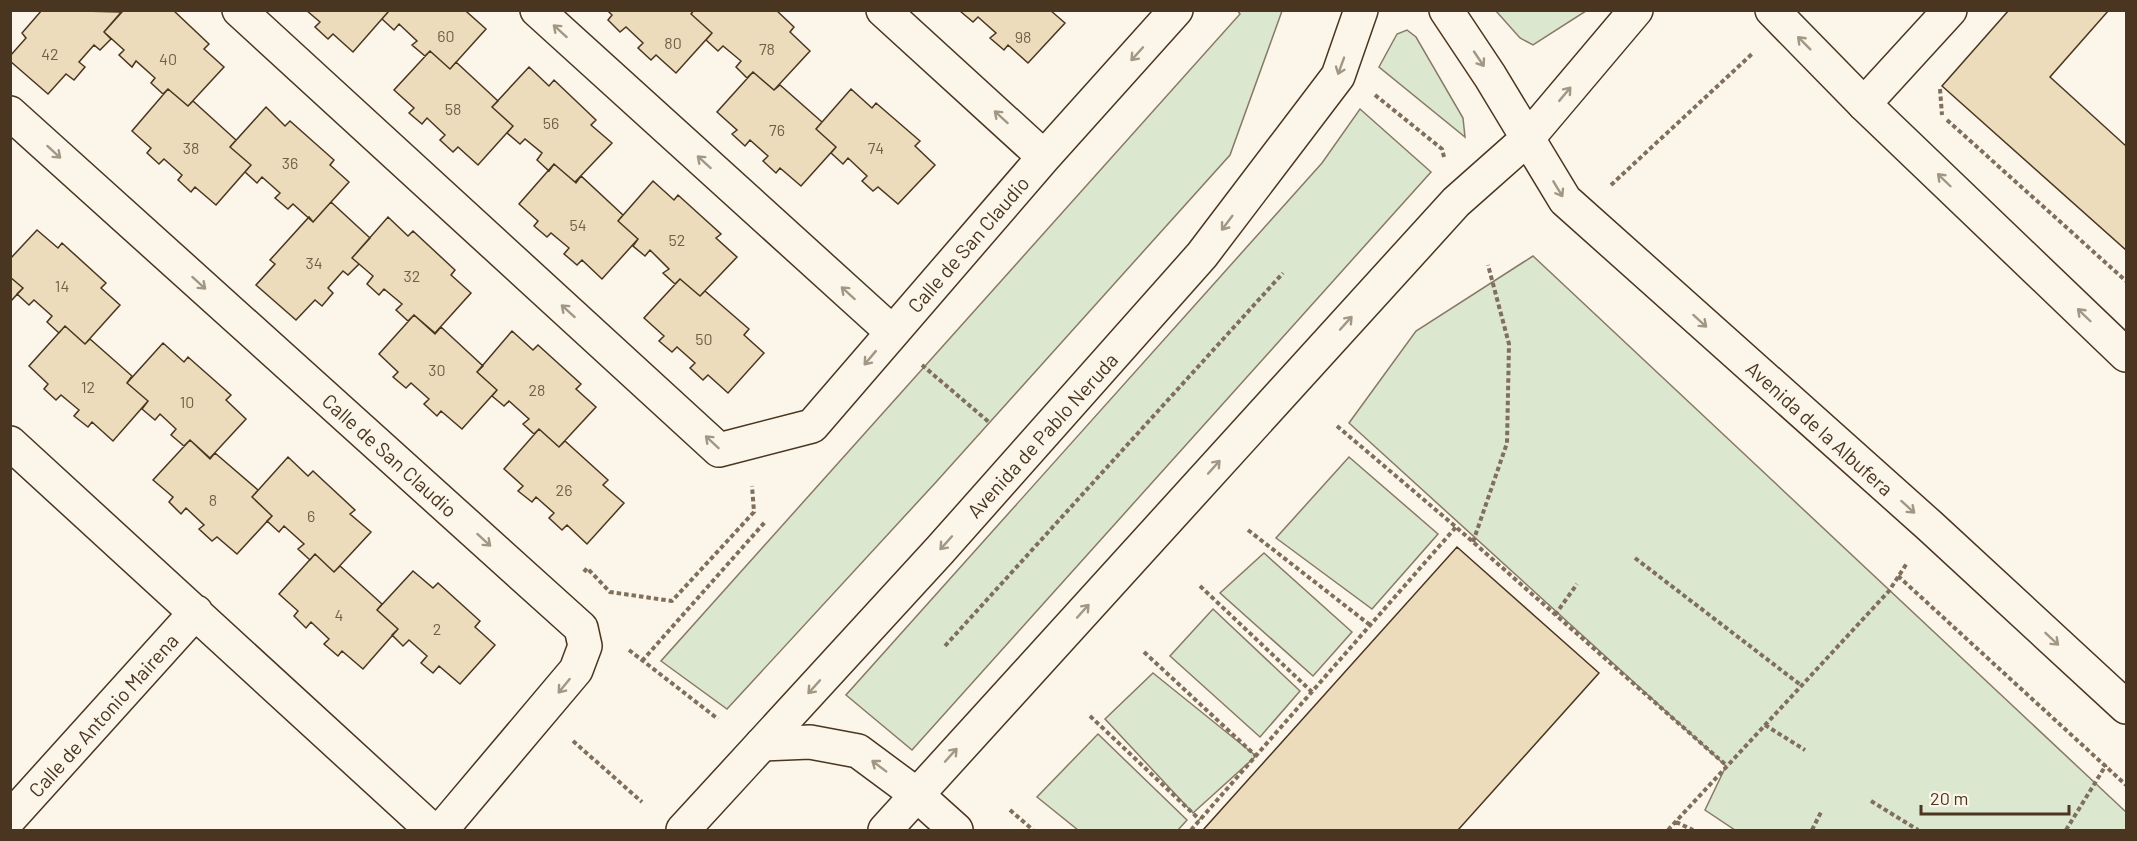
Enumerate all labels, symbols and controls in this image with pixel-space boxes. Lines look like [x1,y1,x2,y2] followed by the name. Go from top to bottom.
[552,24,567,38] one-way arrow
[437,26,455,45] house number: 60
[1015,27,1031,46] house number: 98
[664,33,682,52] house number: 80
[1797,36,1812,51] one-way arrow
[759,39,775,58] house number: 78
[41,44,59,63] house number: 42
[1130,46,1144,61] one-way arrow
[159,49,177,68] house number: 40
[1473,50,1485,67] one-way arrow
[1335,56,1346,75] one-way arrow
[1558,87,1572,102] one-way arrow
[445,99,461,118] house number: 58
[994,110,1009,124] one-way arrow
[543,113,559,132] house number: 56
[769,120,785,139] house number: 76
[183,138,199,157] house number: 38
[868,138,884,157] house number: 74
[46,145,61,159] one-way arrow
[282,153,298,172] house number: 36
[697,155,712,169] one-way arrow
[902,171,1034,317] street label: Calle de San Claudio
[1936,172,1951,187] one-way arrow
[1552,180,1564,197] one-way arrow
[1220,214,1233,230] one-way arrow
[569,215,587,234] house number: 54
[669,230,685,249] house number: 52
[305,253,323,272] house number: 34
[404,266,420,285] house number: 32
[191,275,206,290] one-way arrow
[55,276,69,295] house number: 14
[841,286,856,300] one-way arrow
[561,304,576,318] one-way arrow
[2077,307,2092,322] one-way arrow
[1693,314,1708,328] one-way arrow
[1339,316,1353,331] one-way arrow
[695,329,713,348] house number: 50
[962,348,1122,522] street label: Avenida de Pablo Neruda
[863,350,876,366] one-way arrow
[1742,356,1898,500] street label: Avenida de la Albufera
[428,360,446,379] house number: 30
[81,377,95,396] house number: 12
[529,380,545,399] house number: 28
[318,388,462,522] street label: Calle de San Claudio
[180,392,194,411] house number: 10
[704,435,719,450] one-way arrow
[1207,460,1221,475] one-way arrow
[556,480,572,499] house number: 26
[209,490,217,509] house number: 8
[1900,500,1915,514] one-way arrow
[307,506,315,525] house number: 6
[476,533,491,547] one-way arrow
[939,535,953,550] one-way arrow
[1076,604,1090,619] one-way arrow
[335,605,343,624] house number: 4
[433,619,441,638] house number: 2
[23,628,183,802] street label: Calle de Antonio Mairena
[2044,632,2059,646] one-way arrow
[557,678,571,693] one-way arrow
[807,679,821,694] one-way arrow
[944,748,959,763] one-way arrow
[872,760,888,773] one-way arrow
[1921,778,2070,816] scale bar
[1930,787,1968,809] text: 20 m

